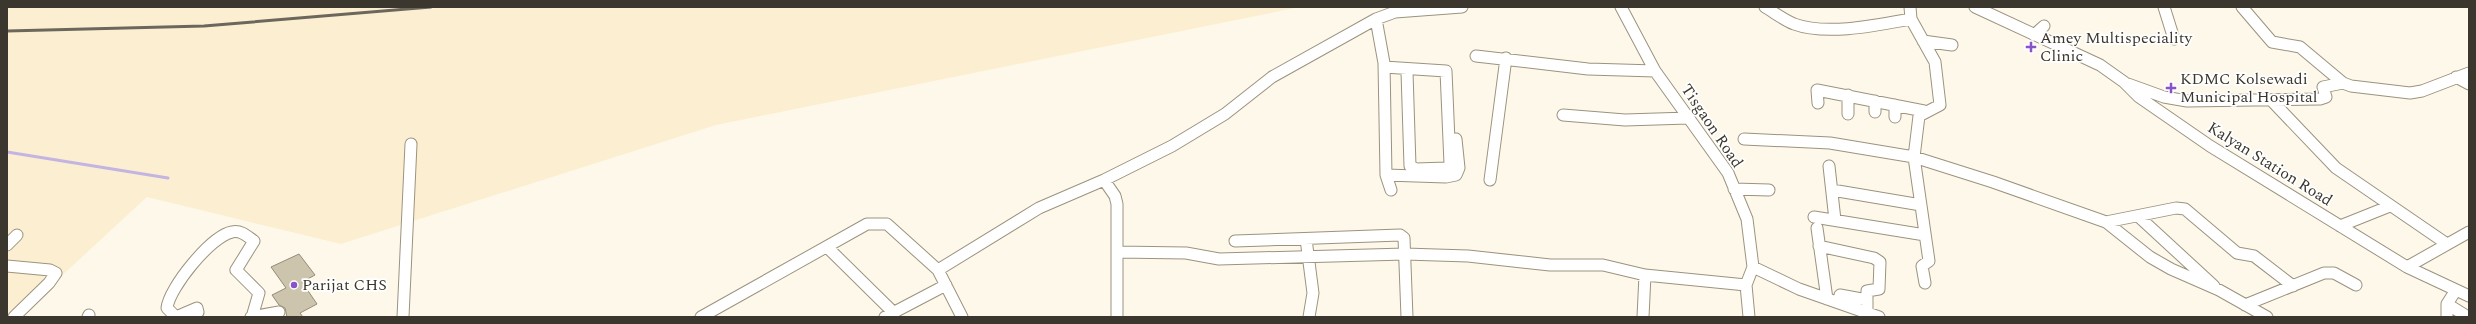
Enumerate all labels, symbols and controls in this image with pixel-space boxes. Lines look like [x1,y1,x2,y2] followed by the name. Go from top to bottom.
[2040,26,2193,68] place label: Amey Multispeciality Clinic
[2025,41,2037,53] marker: Amey Multispeciality Clinic
[2180,67,2318,109] place label: KDMC Kolsewadi Municipal Hospital
[1675,79,1749,173] street label: Tisgaon Road
[2165,82,2177,94] marker: KDMC Kolsewadi Municipal Hospital
[2203,116,2337,212] street label: Kalyan Station Road
[302,273,387,297] place label: Parijat CHS
[289,280,299,290] marker: Parijat CHS

